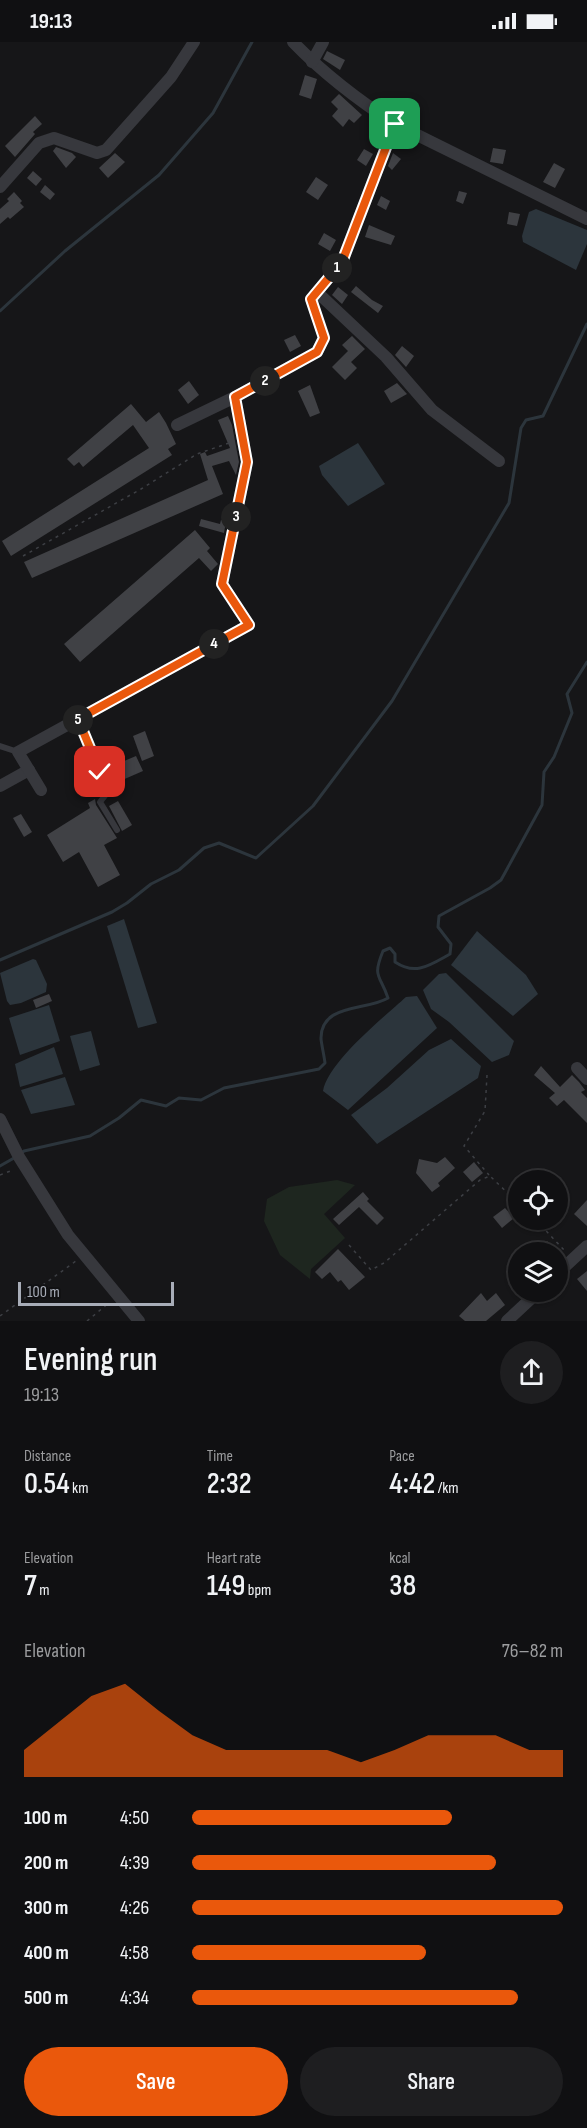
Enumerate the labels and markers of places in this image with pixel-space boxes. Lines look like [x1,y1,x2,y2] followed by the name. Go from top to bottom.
[369,98,420,149] pin
[322,253,352,283] pin: 1
[250,366,280,396] pin: 2
[221,502,251,532] pin: 3
[199,629,229,659] pin: 4
[63,705,93,735] pin: 5
[74,746,125,797] pin

